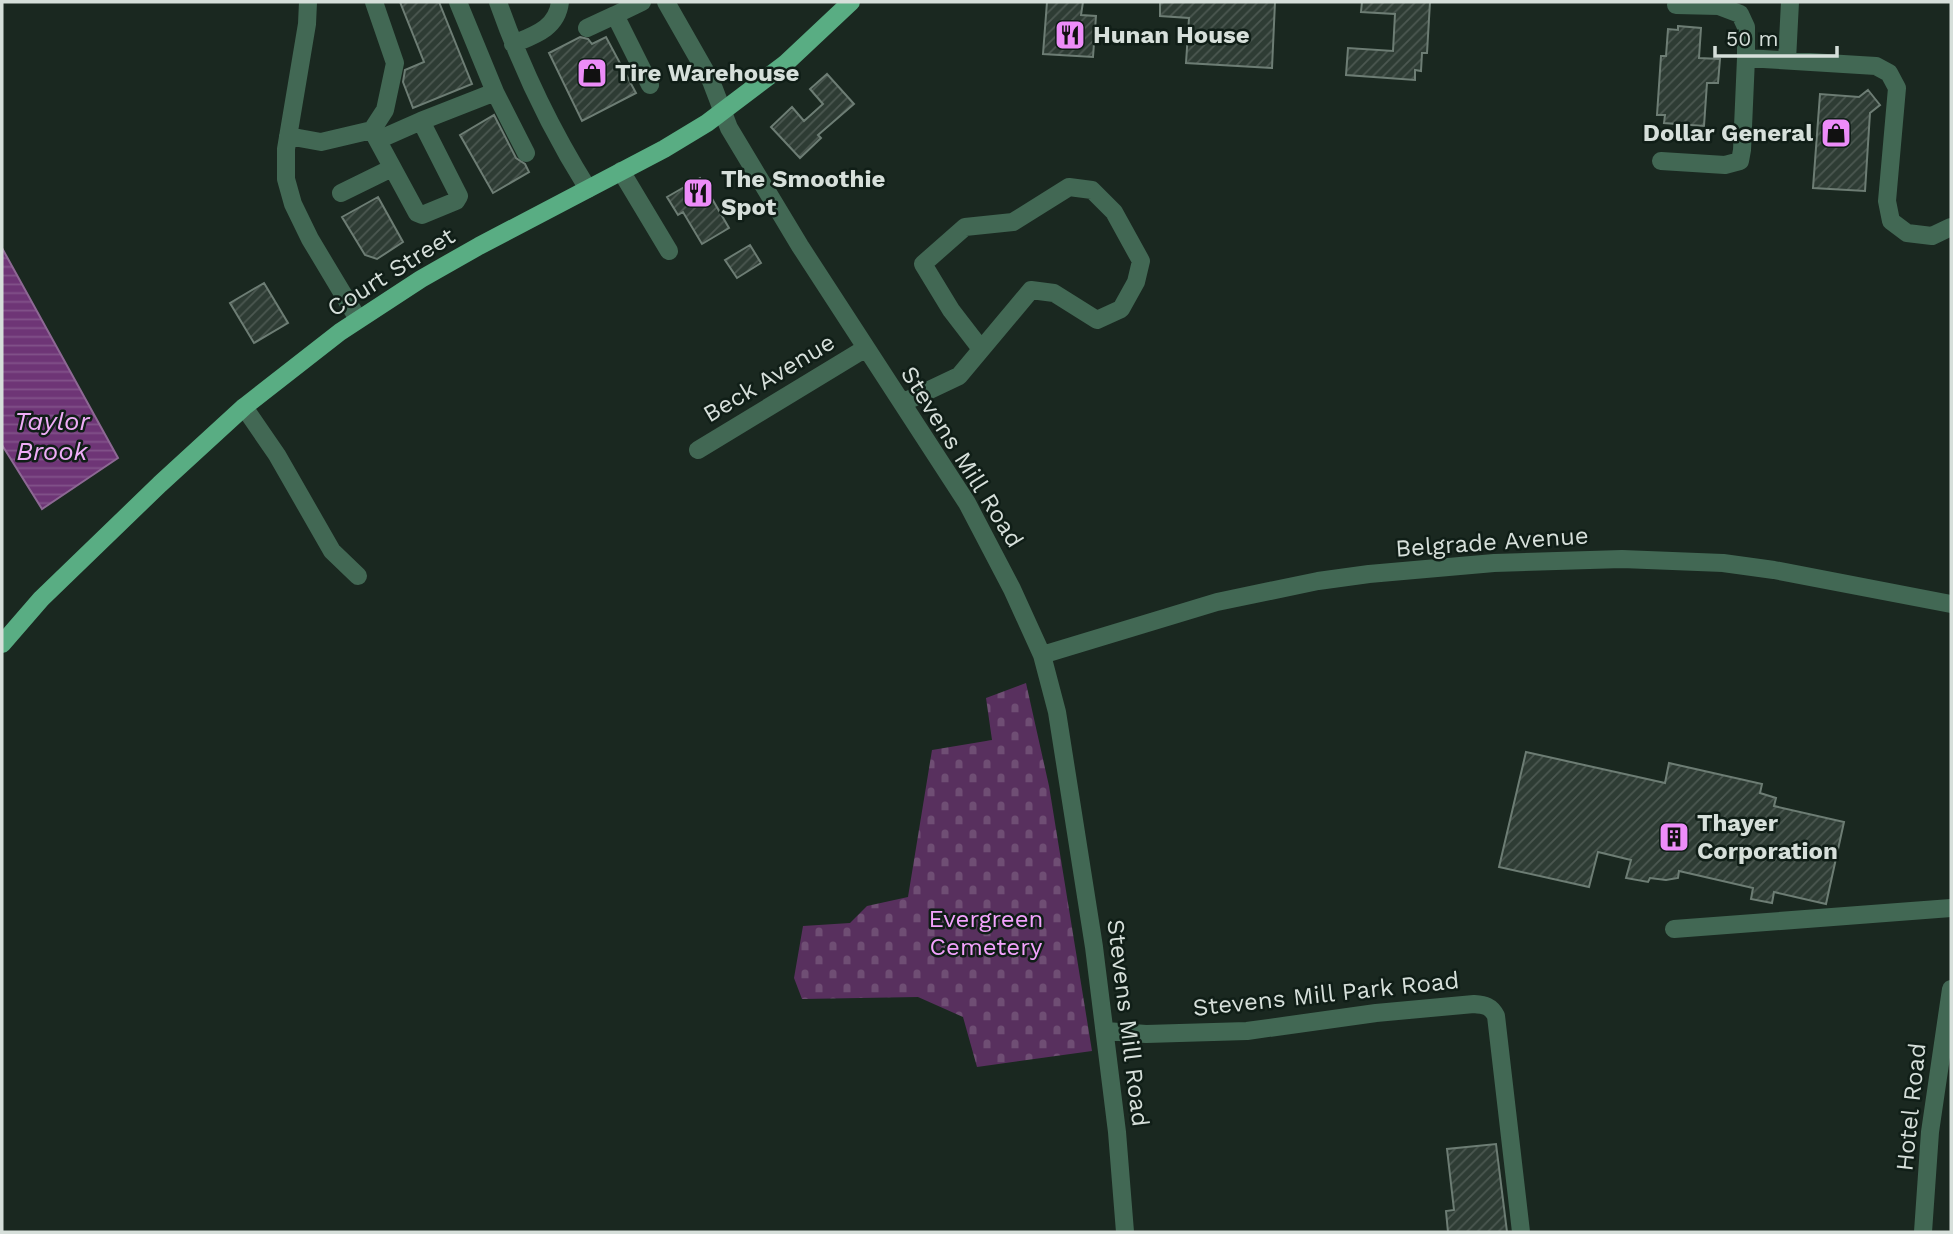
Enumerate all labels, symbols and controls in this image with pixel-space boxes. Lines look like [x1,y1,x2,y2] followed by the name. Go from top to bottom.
[1715,14,1838,58] scale bar
[1053,18,1087,52] restaurant icon: Hunan House
[1093,21,1250,49] place label: Hunan House
[1726,26,1778,51] text: 50 m
[575,56,609,90] shop icon: Tire Warehouse
[615,59,800,87] place label: Tire Warehouse
[1819,116,1853,150] shop icon: Dollar General
[1643,119,1813,147] place label: Dollar General
[721,165,885,221] place label: The Smoothie Spot
[681,176,715,210] restaurant icon: The Smoothie Spot
[322,222,460,322] street label: Court Street
[698,328,840,428] street label: Beck Avenue
[895,361,1029,553] street label: Stevens Mill Road
[14,406,91,466] water label: Taylor Brook
[1394,521,1590,563] street label: Belgrade Avenue
[1697,809,1838,865] place label: Thayer Corporation
[1657,820,1691,854] building icon: Thayer Corporation
[929,905,1043,961] park label: Evergreen Cemetery
[1101,918,1155,1128] street label: Stevens Mill Road
[1191,966,1461,1022] street label: Stevens Mill Park Road
[1890,1041,1932,1173] street label: Hotel Road

